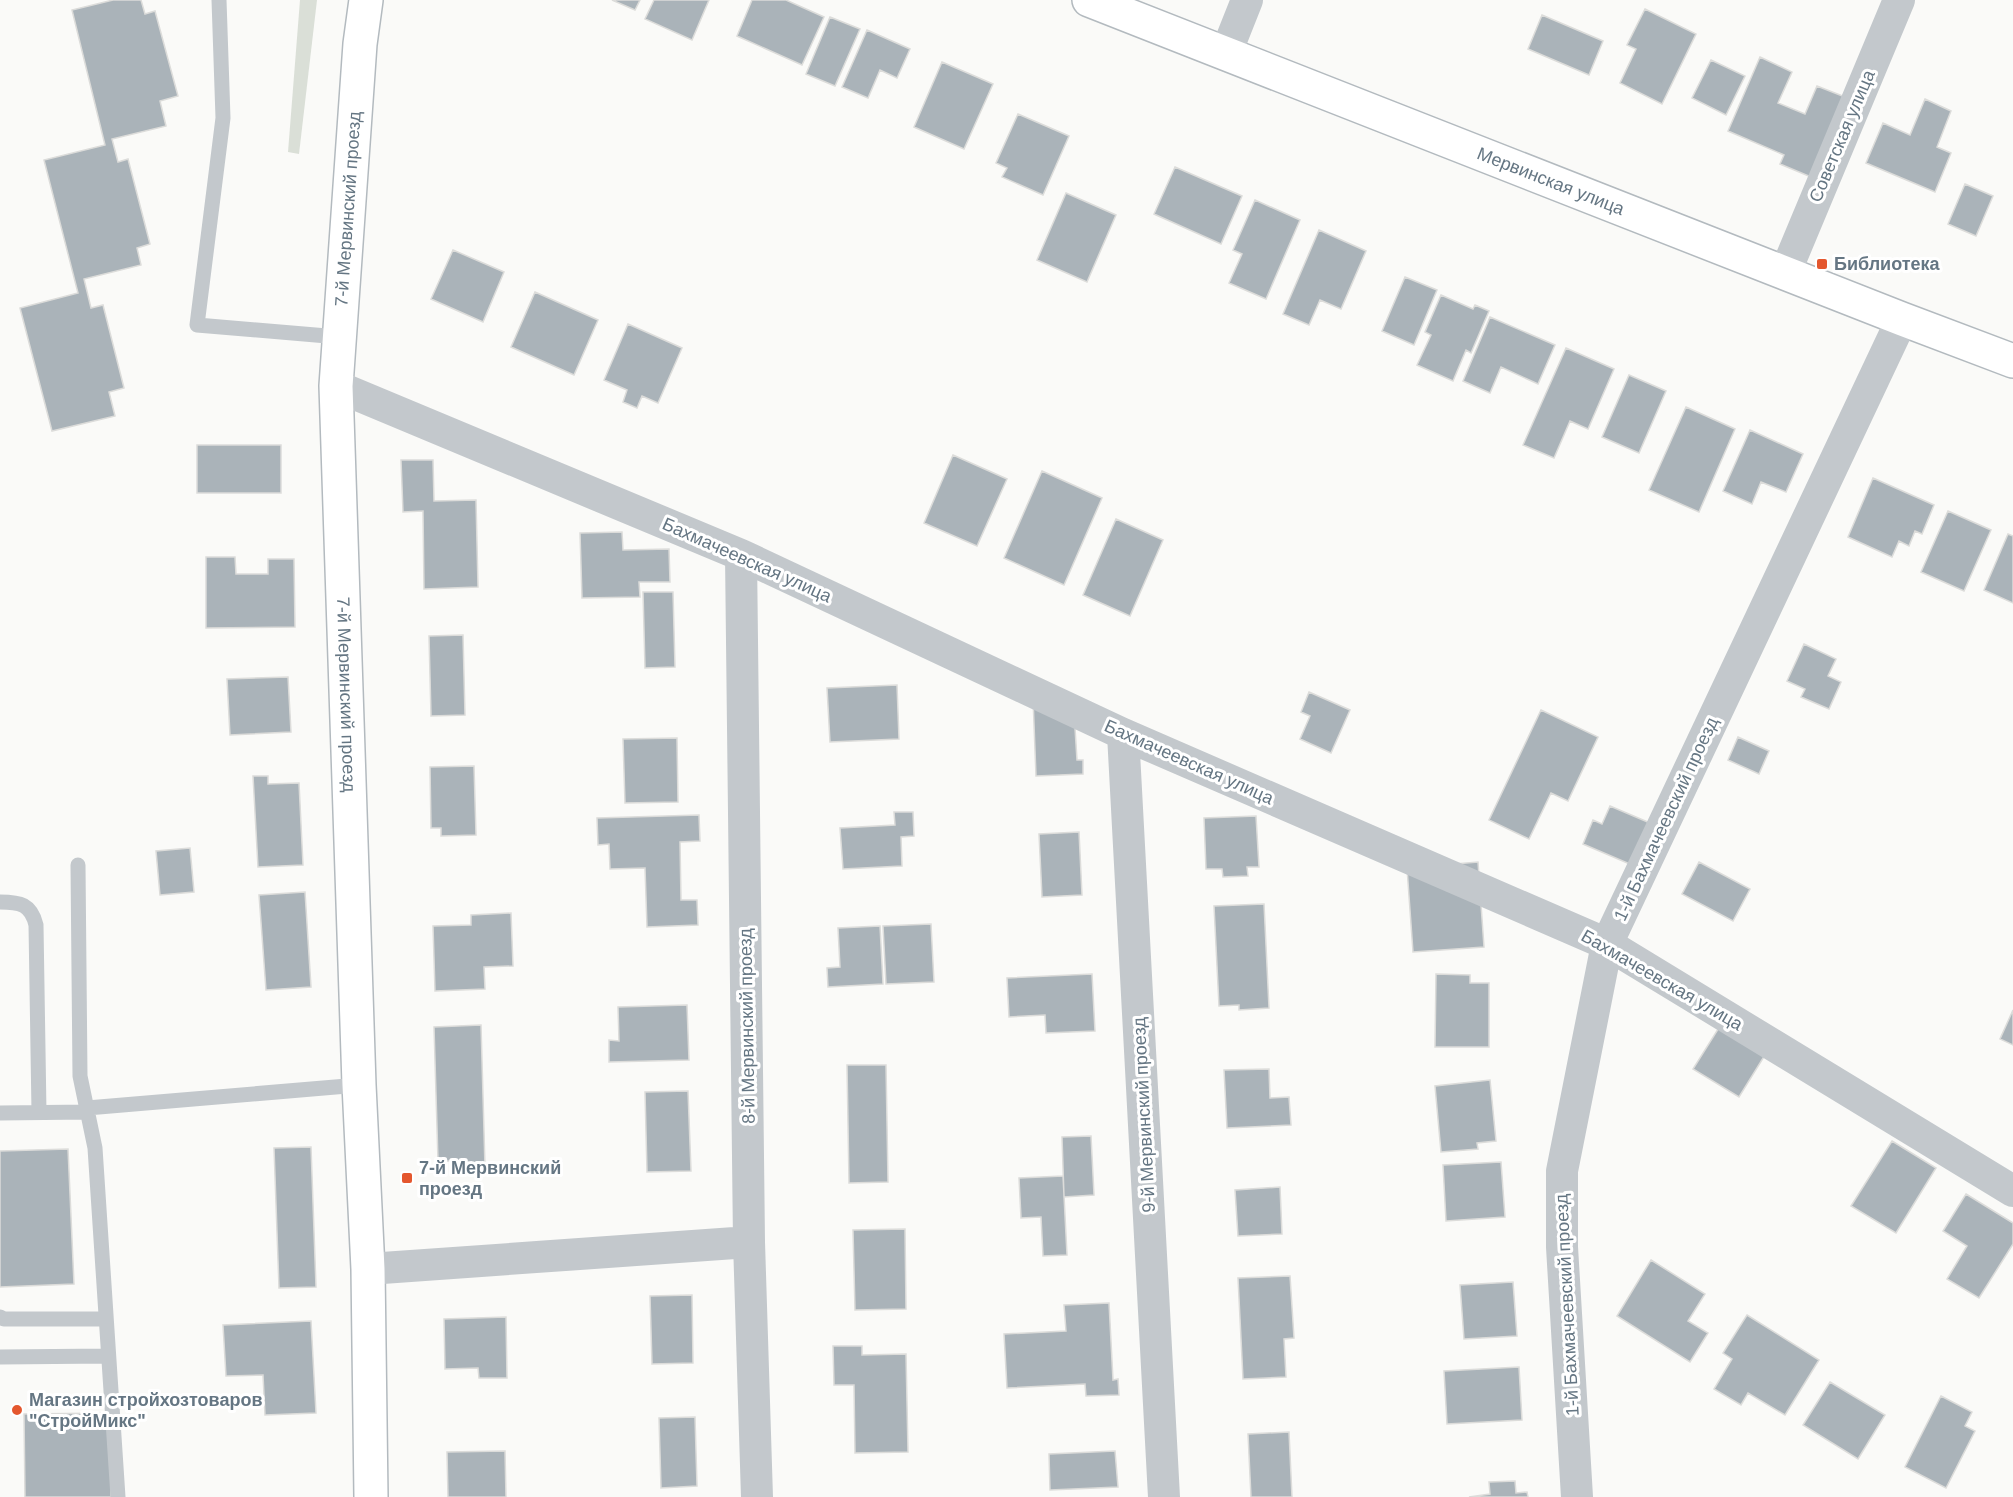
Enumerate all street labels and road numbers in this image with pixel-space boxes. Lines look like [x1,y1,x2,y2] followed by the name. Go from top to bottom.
[1805,66,1879,205] street label: Советская улица
[331,110,365,307] street label: 7-й Мервинский проезд
[1474,143,1628,219] street label: Мервинская улица
[659,514,836,607] street label: Бахмачеевская улица
[333,596,359,793] street label: 7-й Мервинский проезд
[1610,714,1722,924] street label: 1-й Бахмачеевский проезд
[1101,716,1278,809] street label: Бахмачеевская улица
[1578,926,1747,1035] street label: Бахмачеевская улица
[735,928,759,1124] street label: 8-й Мервинский проезд
[1129,1016,1159,1213] street label: 9-й Мервинский проезд
[1551,1193,1583,1417] street label: 1-й Бахмачеевский проезд

